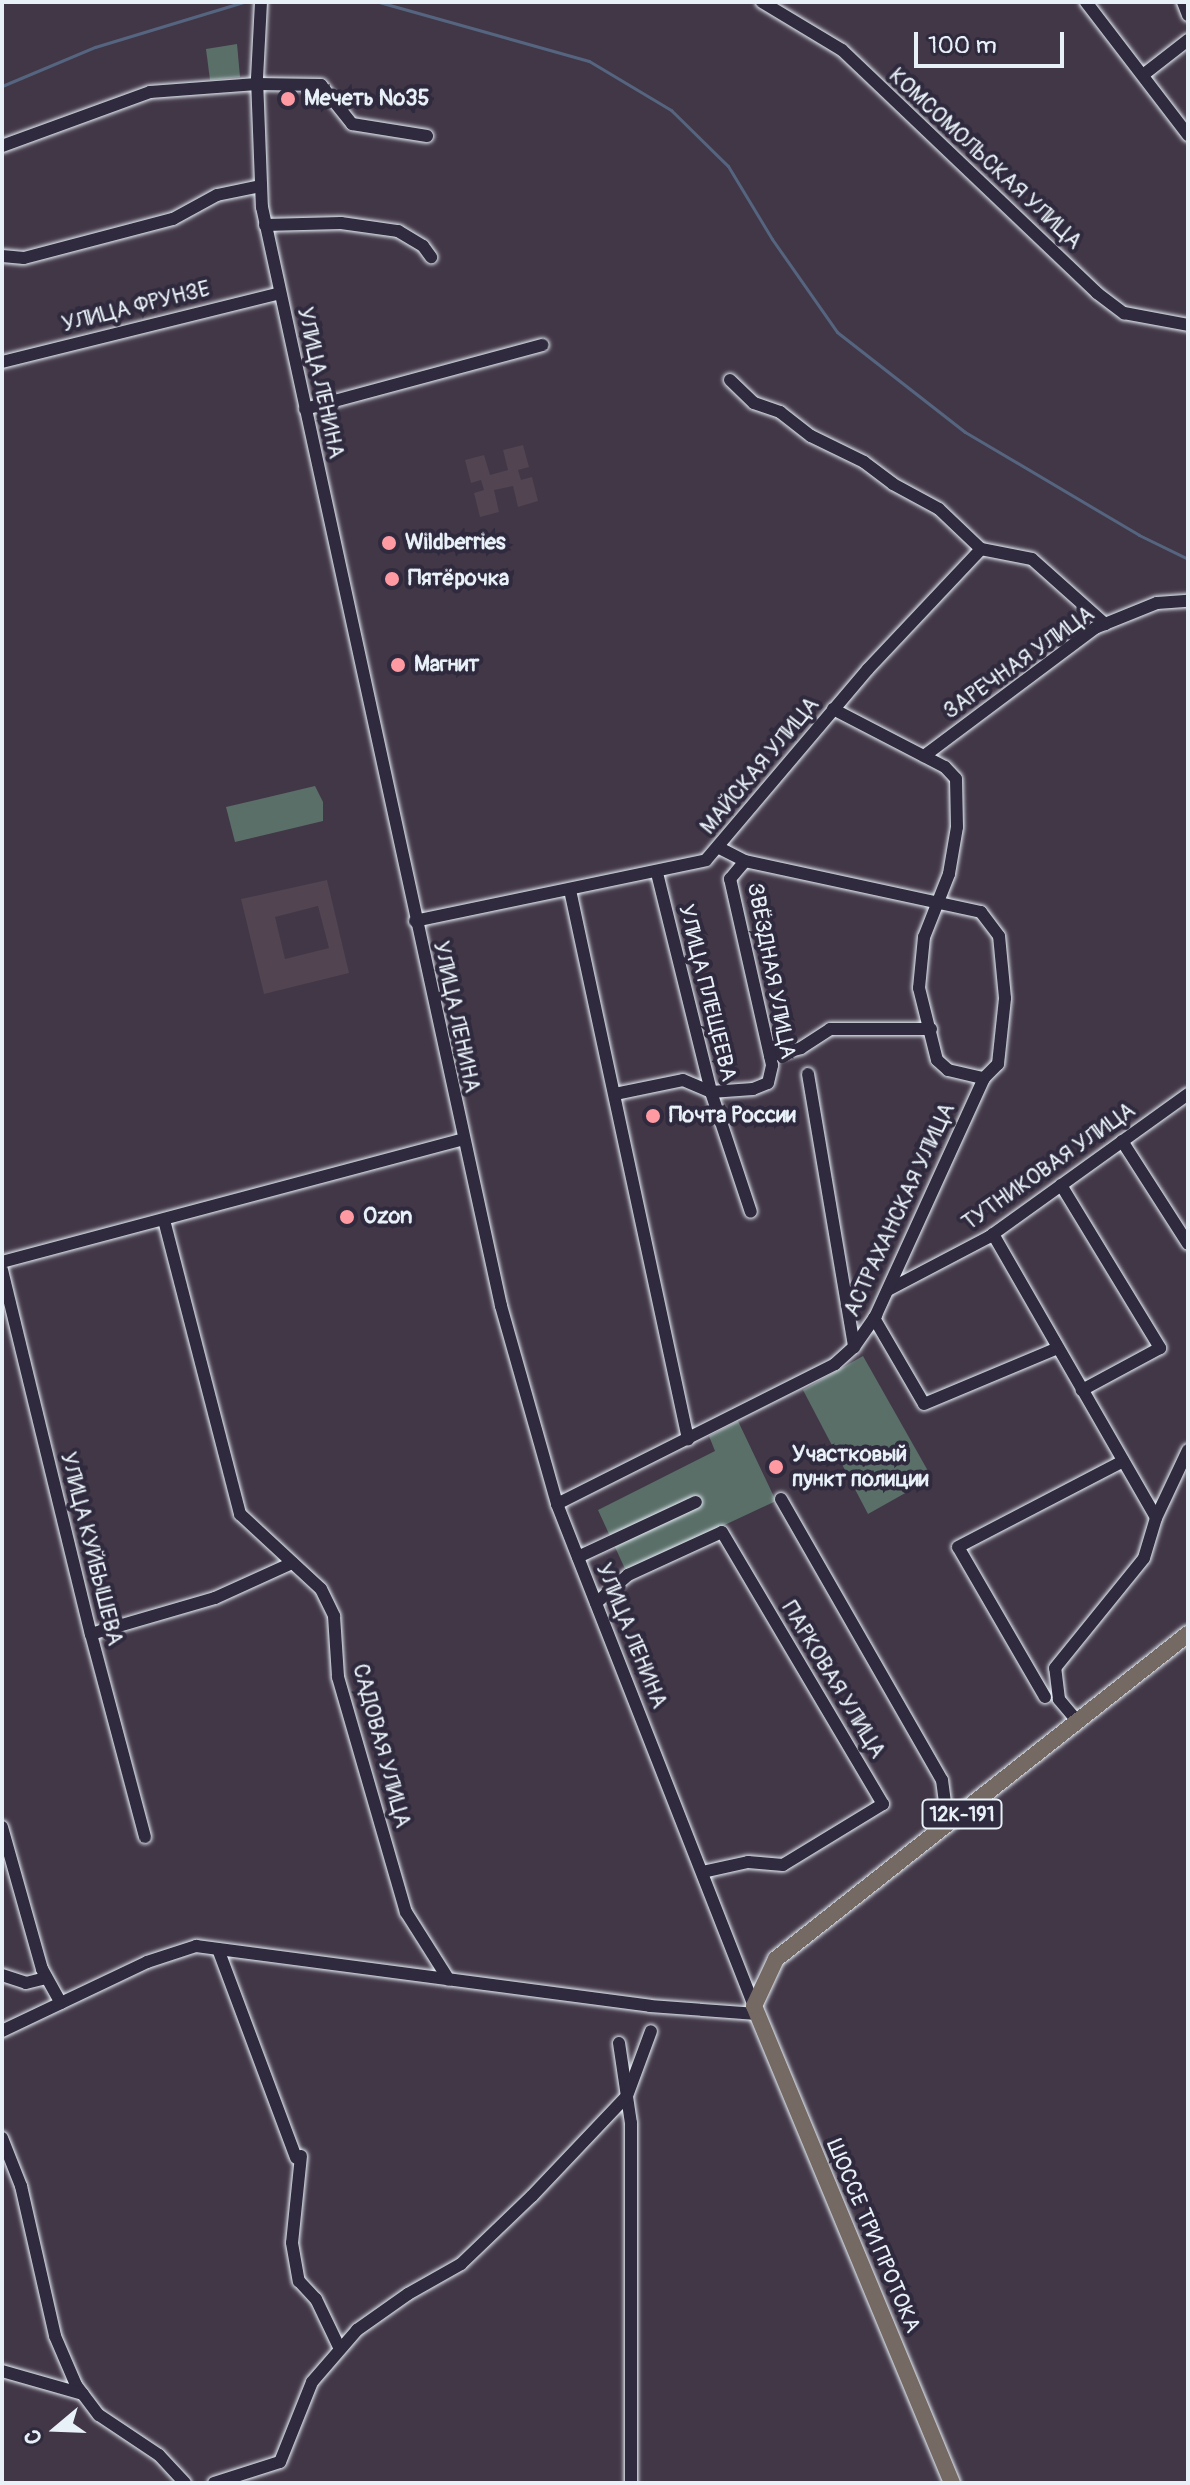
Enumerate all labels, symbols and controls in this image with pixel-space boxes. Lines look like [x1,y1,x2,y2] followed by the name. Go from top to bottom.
[918,16,1068,66] scale bar
[928,31,997,60] text: 100 m
[883,63,1087,255] street label: КОМСОМОЛЬСКАЯ УЛИЦА
[304,86,429,112] place label: Мечеть №35
[279,90,297,108] marker: Мечеть №35
[59,276,213,338] street label: УЛИЦА ФРУНЗЕ
[291,305,349,461] street label: УЛИЦА ЛЕНИНА
[405,530,506,556] place label: Wildberries
[380,534,398,552] marker: Wildberries
[408,566,509,592] place label: Пятёрочка
[383,570,401,588] marker: Пятёрочка
[938,601,1100,725] street label: ЗАРЕЧНАЯ УЛИЦА
[414,652,479,678] place label: Магнит
[389,656,407,674] marker: Магнит
[695,692,825,840] street label: МАЙСКАЯ УЛИЦА
[741,881,801,1061] street label: ЗВЁЗДНАЯ УЛИЦА
[672,902,742,1084] street label: УЛИЦА ПЛЕЩЕЕВА
[427,939,485,1095] street label: УЛИЦА ЛЕНИНА
[957,1097,1141,1237] street label: ТУТНИКОВАЯ УЛИЦА
[839,1099,961,1321] street label: АСТРАХАНСКАЯ УЛИЦА
[669,1103,796,1129] place label: Почта России
[644,1107,662,1125] marker: Почта России
[363,1204,412,1230] place label: Ozon
[338,1208,356,1226] marker: Ozon
[792,1441,928,1492] place label: Участковый пункт полиции
[54,1449,128,1649] street label: УЛИЦА КУЙБЫШЕВА
[767,1458,785,1476] marker: Участковый пункт полиции
[590,1560,672,1712] street label: УЛИЦА ЛЕНИНА
[776,1597,890,1763] street label: ПАРКОВАЯ УЛИЦА
[346,1661,416,1831] street label: САДОВАЯ УЛИЦА
[920,1798,1004,1830] road number: 12К-191
[820,2135,926,2337] street label: ШОССЕ ТРИ ПРОТОКА
[16,2389,96,2469] north arrow
[18,2426,49,2448] text: С

